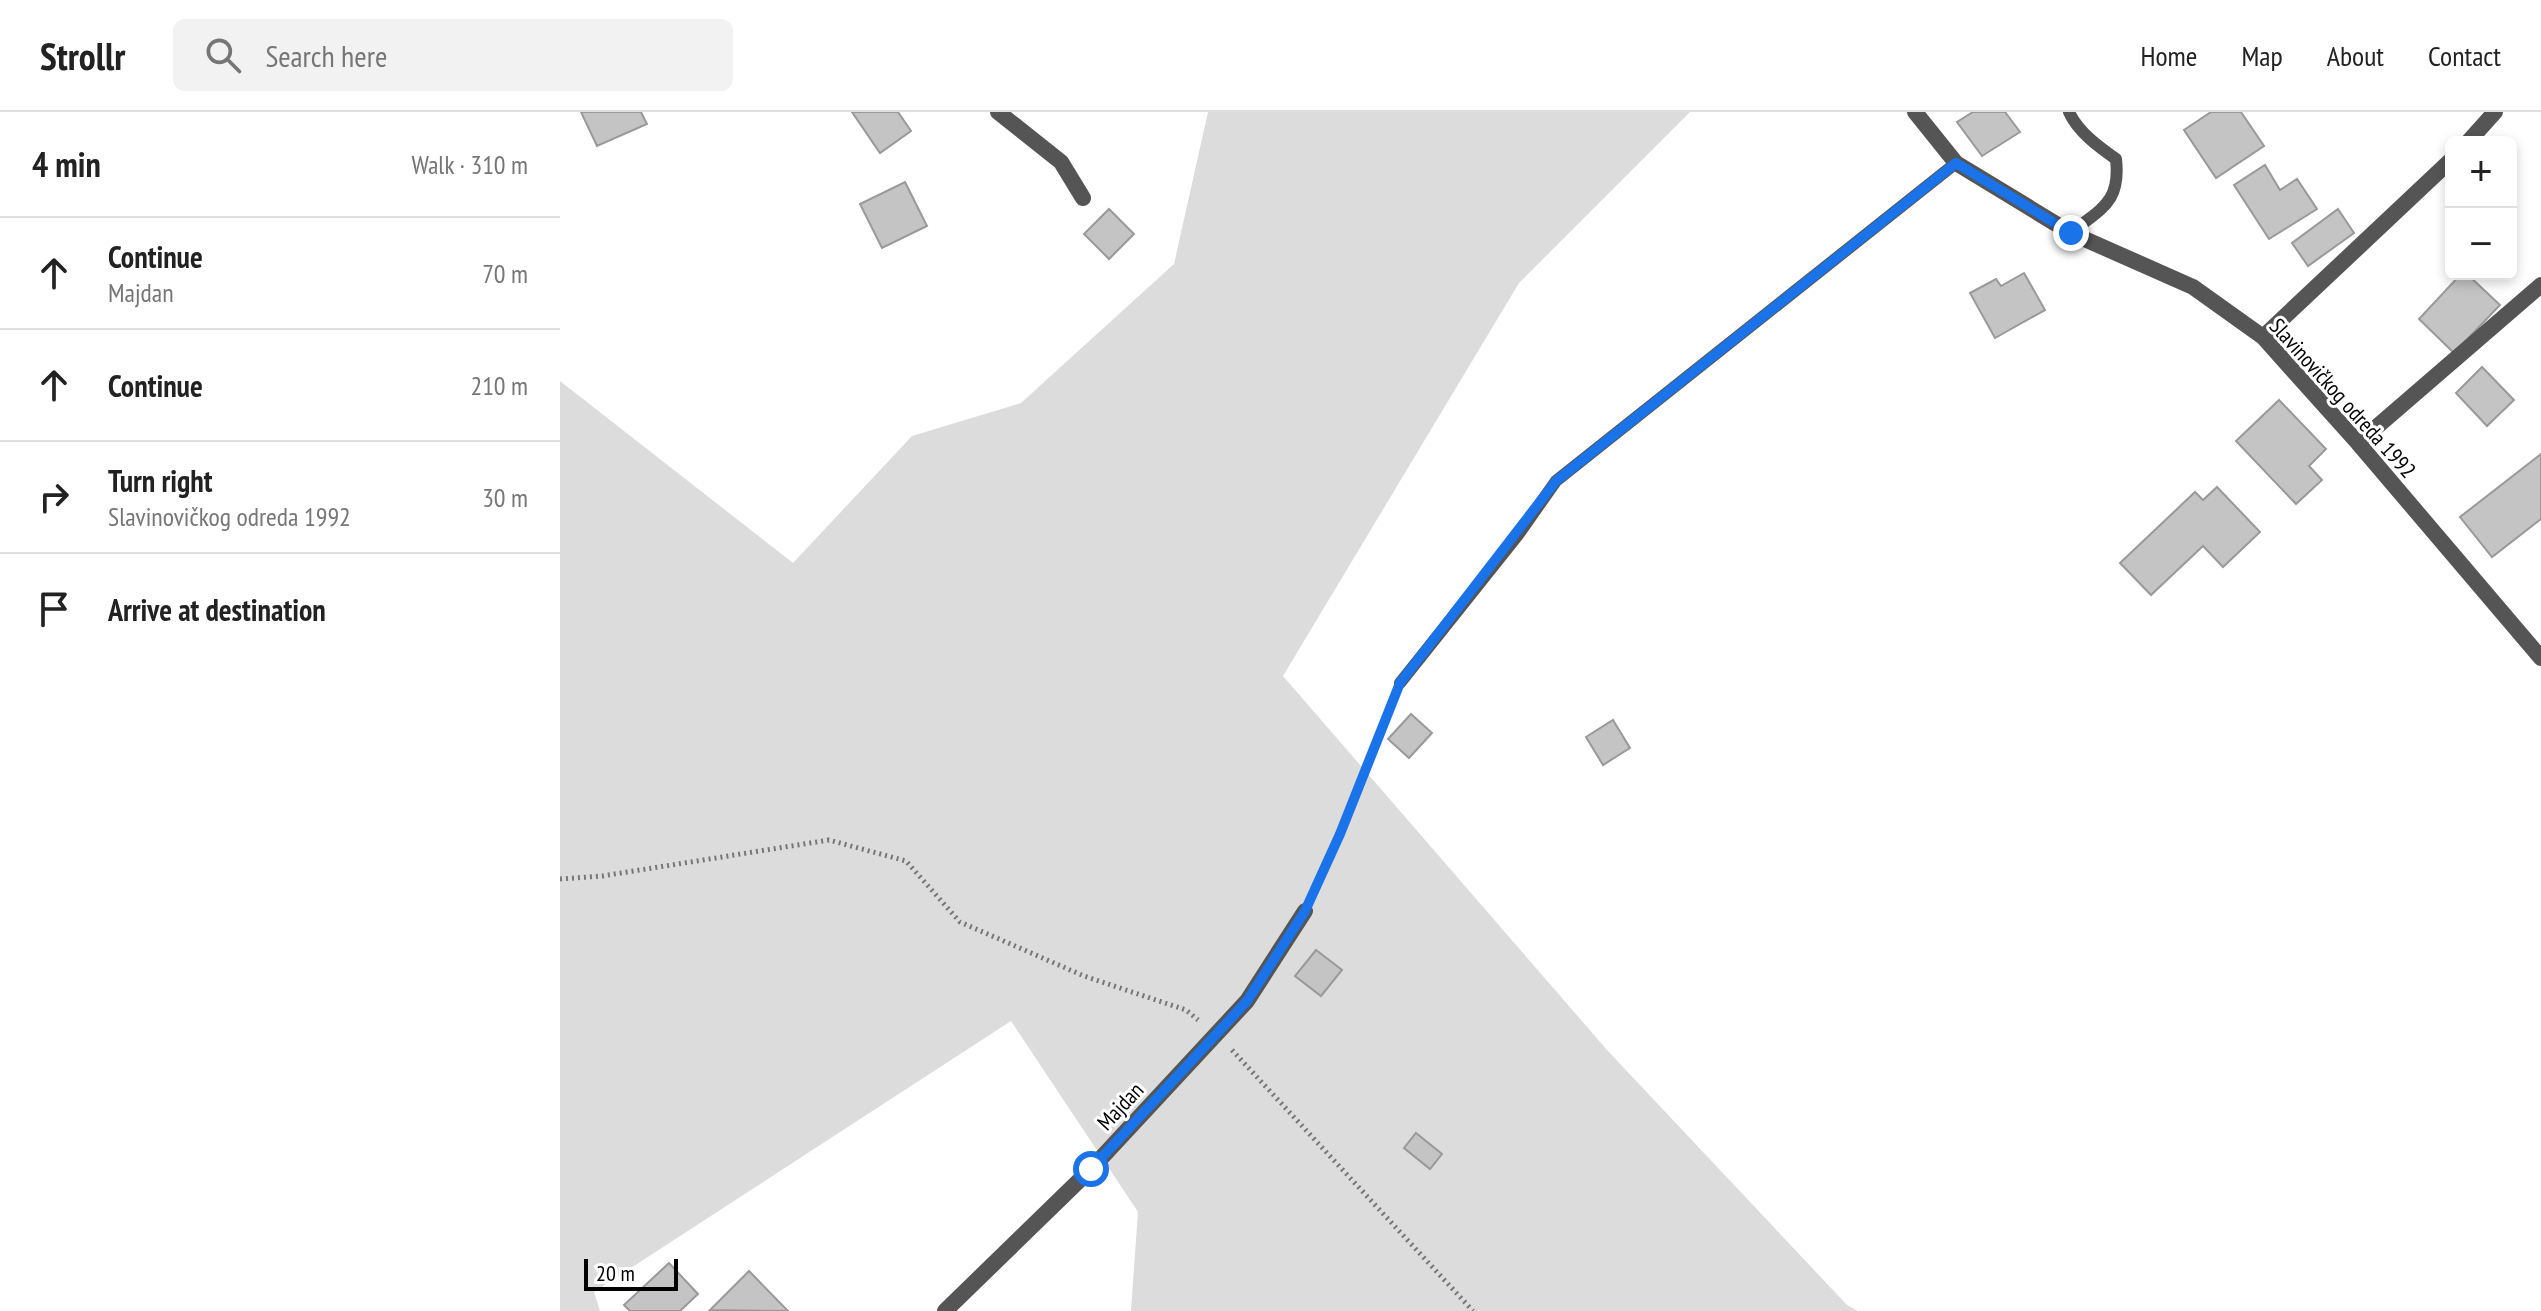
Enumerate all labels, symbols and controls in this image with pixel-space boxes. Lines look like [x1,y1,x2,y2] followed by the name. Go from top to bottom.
[173,19,733,91] search box
[40,31,125,80] text: Strollr
[201,33,245,77] icon: search
[265,36,387,75] text: Search here
[2141,37,2197,74] text: Home
[2241,37,2283,74] text: Map
[2327,37,2384,74] text: About
[2428,37,2501,74] text: Contact
[2445,136,2517,280] map controls
[2445,136,2517,208] button: +
[32,142,101,186] text: 4 min
[411,148,528,181] text: Walk · 310 m
[2445,208,2517,280] button: −
[2053,215,2089,251] route end
[108,237,203,276] text: Continue
[32,251,76,295] icon: ahead
[482,257,528,290] text: 70 m
[108,276,174,309] text: Majdan
[2264,312,2422,484] street label: Slavinovičkog odreda 1992
[32,363,76,407] icon: ahead
[108,366,203,405] text: Continue
[470,369,528,402] text: 210 m
[108,461,212,500] text: Turn right
[32,475,76,519] icon: right
[482,481,528,514] text: 30 m
[108,500,351,533] text: Slavinovičkog odreda 1992
[32,587,76,631] icon: arrive
[108,590,326,629] text: Arrive at destination
[1091,1076,1149,1136] street label: Majdan
[1073,1151,1109,1187] route start
[584,1255,678,1291] scale bar
[596,1259,635,1287] text: 20 m

